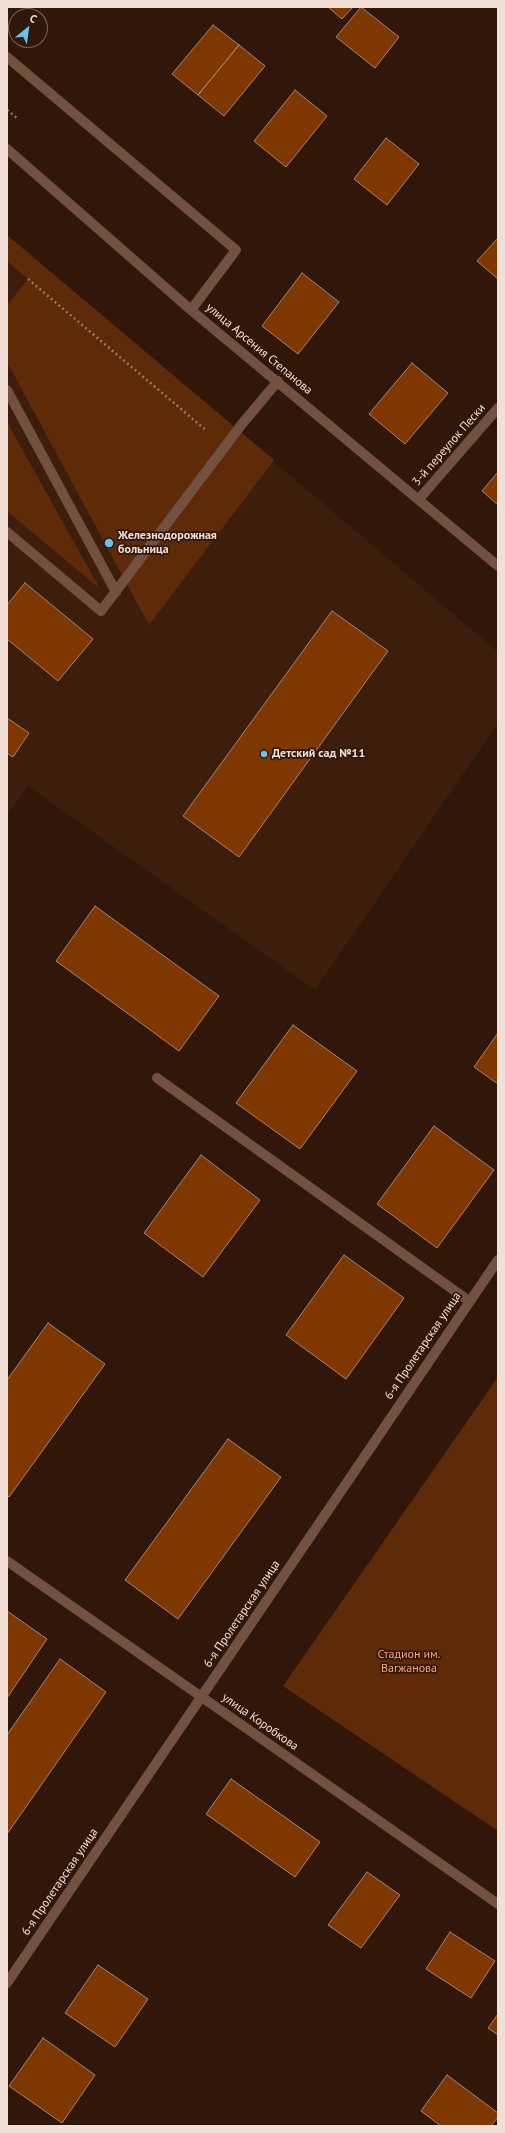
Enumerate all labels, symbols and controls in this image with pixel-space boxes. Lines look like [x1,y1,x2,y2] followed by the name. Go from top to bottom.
[8,8,48,48] north arrow
[27,11,39,26] text: С
[203,300,315,398] street label: улица Арсения Степанова
[409,401,489,489] street label: 3-й переулок Пески
[118,529,217,557] place label: Железнодорожная больница
[103,537,115,549] marker: Железнодорожная больница
[272,747,365,761] place label: Детский сад №11
[259,749,269,759] marker: Детский сад №11
[382,1290,464,1402] street label: 6-я Пролетарская улица
[201,1558,283,1670] street label: 6-я Пролетарская улица
[378,1648,440,1676] park label: Стадион им. Вагжанова
[219,1690,301,1754] street label: улица Коробкова
[19,1826,101,1938] street label: 6-я Пролетарская улица

